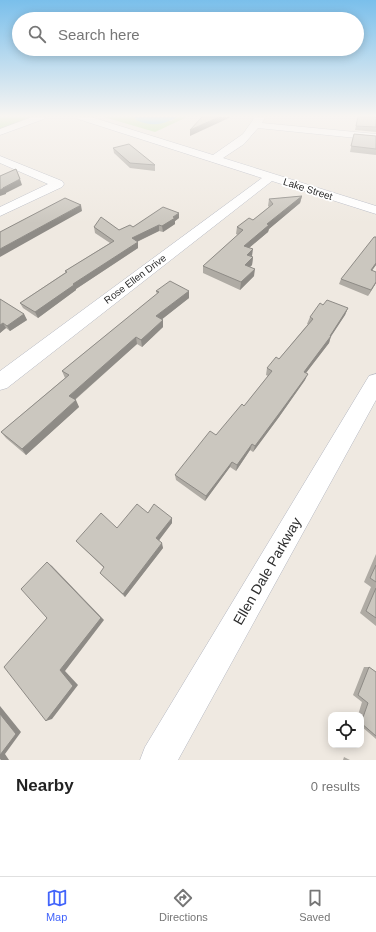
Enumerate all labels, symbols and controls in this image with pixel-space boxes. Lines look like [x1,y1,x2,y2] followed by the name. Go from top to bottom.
[12,12,364,56] search box
[26,23,48,45] icon: search
[58,26,140,43] text: Search here
[282,176,334,202] street label: Lake Street
[102,252,168,306] street label: Rose Ellen Drive
[230,514,304,628] street label: Ellen Dale Parkway
[328,712,364,748] map controls
[328,712,364,748] button: locate
[16,776,74,795] text: Nearby
[311,779,360,794] text: 0 results
[46,887,68,923] tab: Map
[159,887,208,923] tab: Directions
[299,887,330,923] tab: Saved

